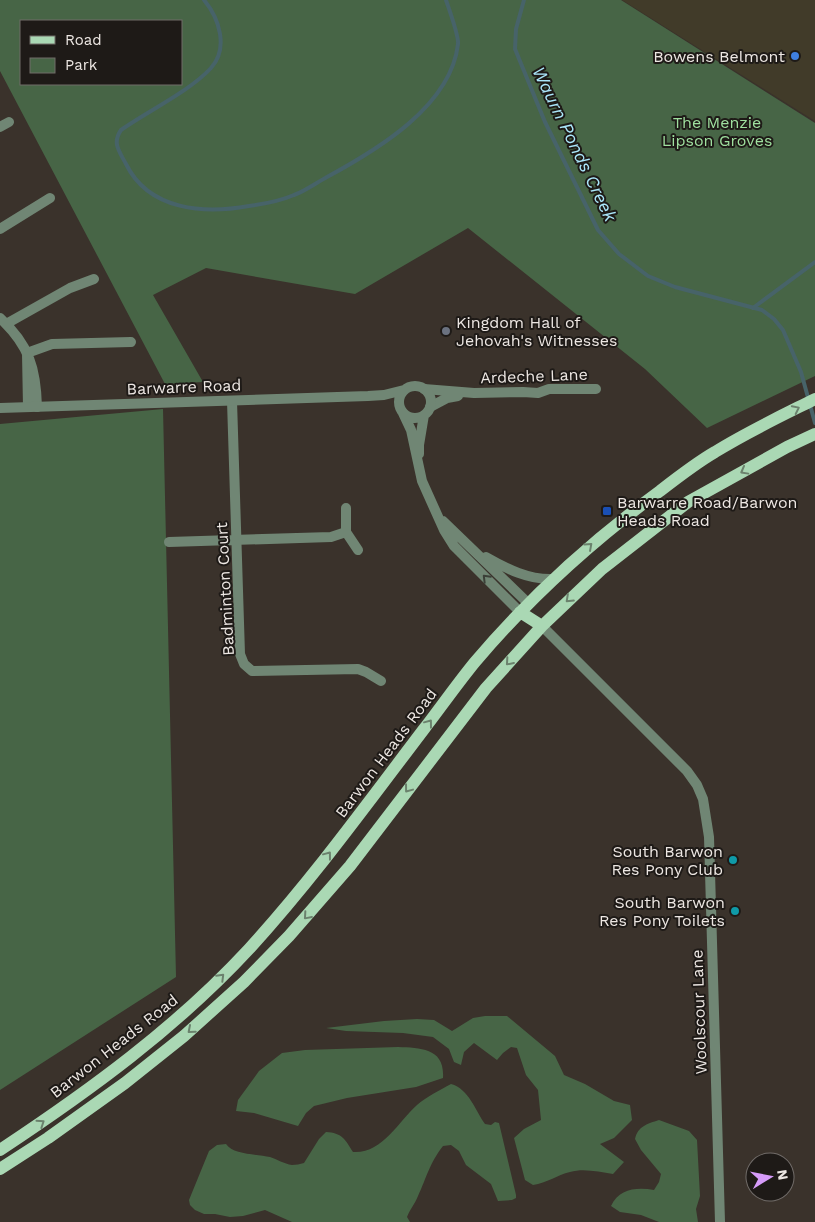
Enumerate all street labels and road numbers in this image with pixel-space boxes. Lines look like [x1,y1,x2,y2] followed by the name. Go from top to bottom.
[480,365,588,387] street label: Ardeche Lane
[126,376,242,398] street label: Barwarre Road
[212,521,238,656] street label: Badminton Court
[331,685,441,821] street label: Barwon Heads Road
[687,949,711,1075] street label: Woolscour Lane
[46,990,182,1102] street label: Barwon Heads Road

